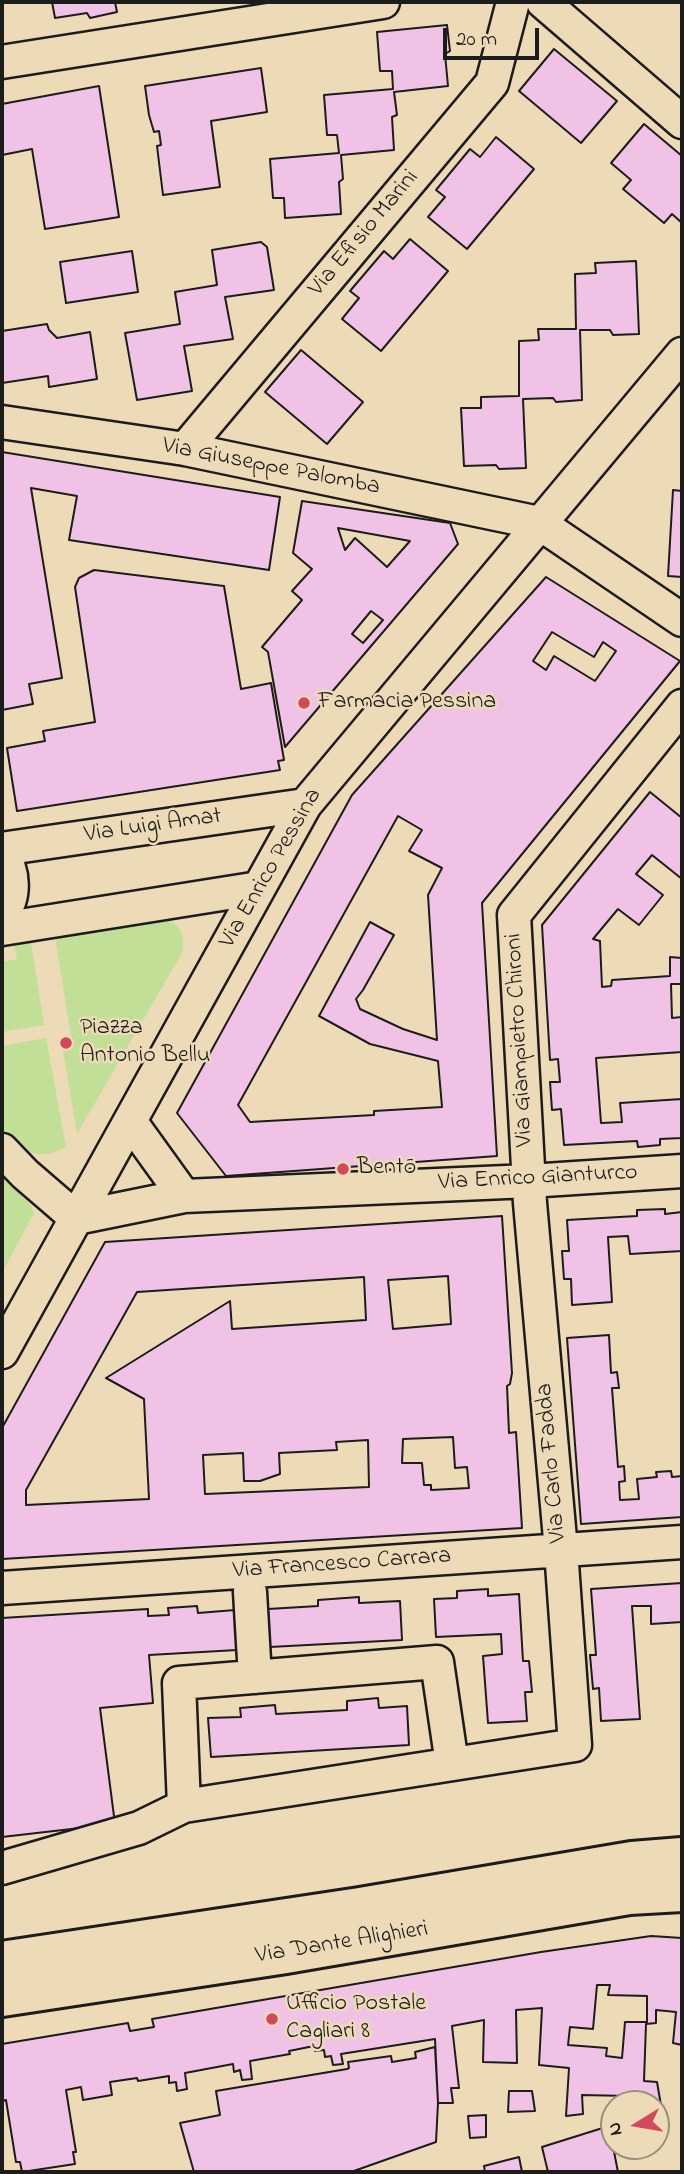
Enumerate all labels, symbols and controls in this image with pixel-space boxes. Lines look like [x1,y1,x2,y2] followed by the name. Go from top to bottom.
[446,14,542,58] scale bar
[456,25,497,55] text: 20 m
[304,165,426,303] street label: Via Efisio Marini
[160,433,382,503] street label: Via Giuseppe Palomba
[318,689,496,717] place label: Farmacia Pessina
[296,695,312,711] marker: Farmacia Pessina
[215,784,329,954] street label: Via Enrico Pessina
[83,803,223,851] street label: Via Luigi Amat
[501,932,541,1148] street label: Via Giampietro Chironi
[80,1015,210,1071] place label: Piazza Antonio Bellu
[58,1035,74,1051] marker: Piazza Antonio Bellu
[357,1155,416,1183] place label: Bentō
[438,1159,638,1199] street label: Via Enrico Gianturco
[335,1161,351,1177] marker: Bentō
[532,1382,574,1544] street label: Via Carlo Fadda
[232,1543,452,1587] street label: Via Francesco Carrara
[254,1916,430,1972] street label: Via Dante Alighieri
[286,1991,426,2047] place label: Ufficio Postale Cagliari 8
[264,2011,280,2027] marker: Ufficio Postale Cagliari 8
[600,2090,670,2160] north arrow
[601,2120,630,2138] text: N

